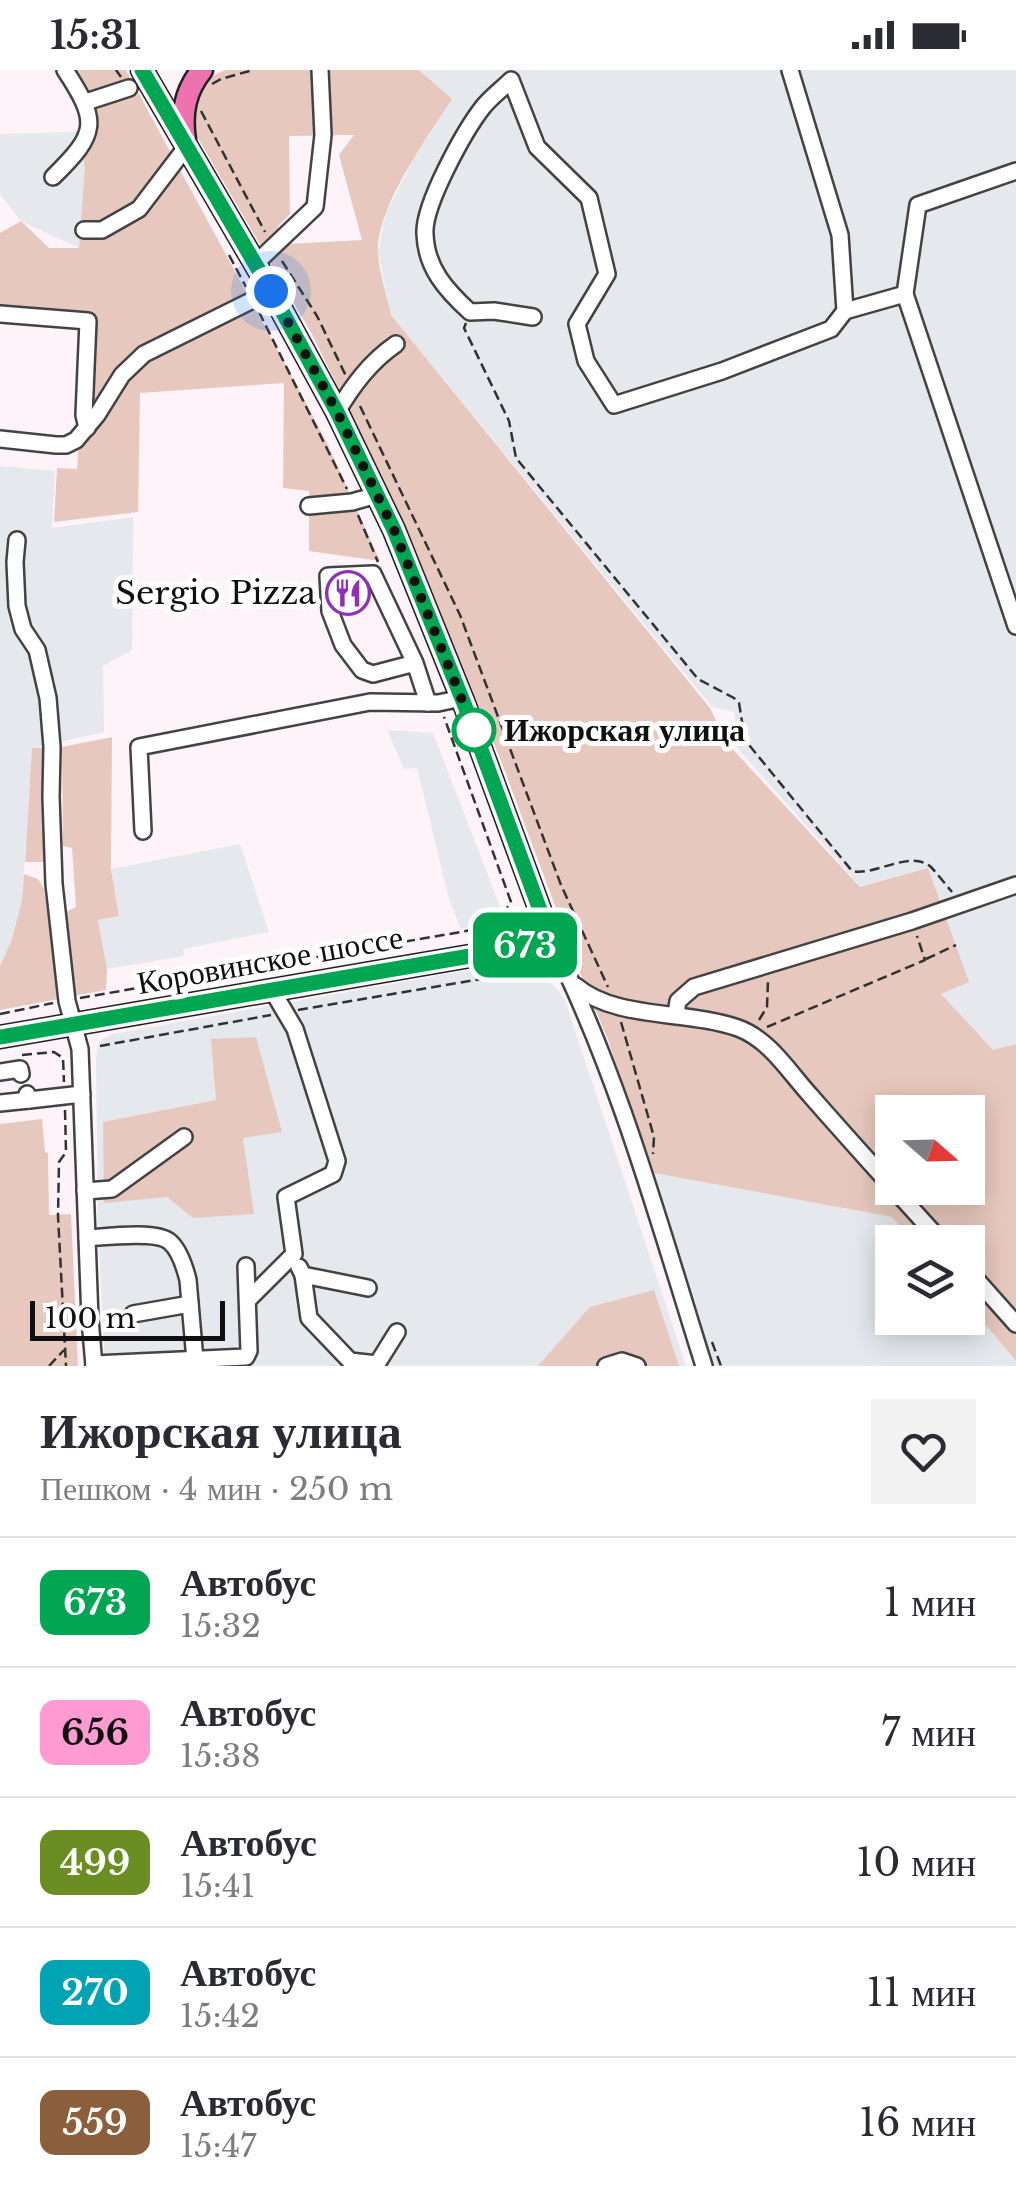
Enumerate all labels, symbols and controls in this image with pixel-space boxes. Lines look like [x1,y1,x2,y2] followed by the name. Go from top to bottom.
[50,12,141,59] text: 15:31
[246,266,296,316] your location
[325,570,371,616] restaurant icon: Sergio Pizza
[115,573,316,613] place label: Sergio Pizza
[453,709,495,751] marker: Ижорская улица
[504,710,745,750] place label: Ижорская улица
[468,912,582,978] line badge: 673
[134,917,406,1003] street label: Коровинское шоссе
[493,924,557,967] text: 673
[875,1095,985,1205] north arrow
[875,1095,985,1335] map controls
[875,1225,985,1335] button: layers
[30,1296,225,1340] scale bar
[45,1301,136,1336] text: 100 m
[871,1399,976,1504] button: heart
[40,1401,402,1461] text: Ижорская улица
[40,1469,393,1509] text: Пешком · 4 мин · 250 m
[180,1559,316,1606] text: Автобус
[883,1579,976,1626] text: 1 мин
[63,1581,127,1624] text: 673
[180,1606,261,1646] text: 15:32
[180,1689,316,1736] text: Автобус
[881,1709,976,1756] text: 7 мин
[61,1711,129,1754] text: 656
[180,1736,261,1776] text: 15:38
[180,1819,317,1866] text: Автобус
[856,1839,976,1886] text: 10 мин
[60,1841,130,1884] text: 499
[180,1866,255,1906] text: 15:41
[180,1949,316,1996] text: Автобус
[866,1969,976,2016] text: 11 мин
[61,1971,129,2014] text: 270
[180,1996,260,2036] text: 15:42
[180,2079,316,2126] text: Автобус
[859,2099,976,2146] text: 16 мин
[62,2101,128,2144] text: 559
[180,2126,256,2166] text: 15:47

